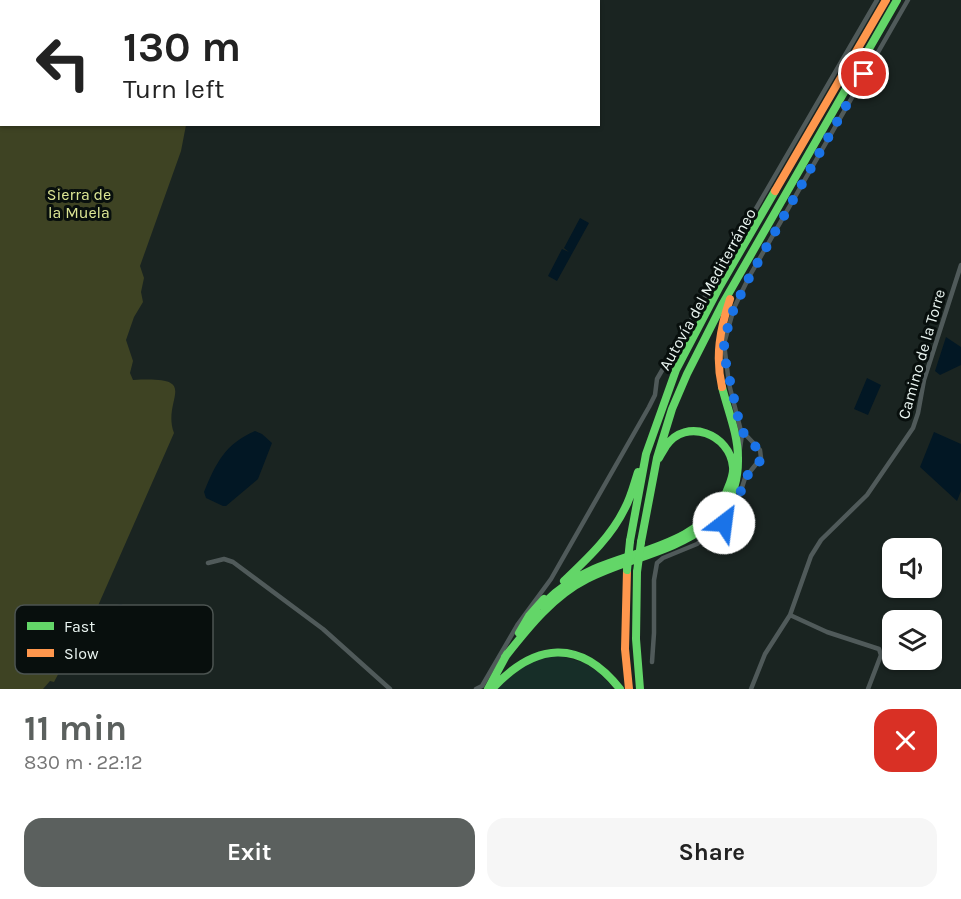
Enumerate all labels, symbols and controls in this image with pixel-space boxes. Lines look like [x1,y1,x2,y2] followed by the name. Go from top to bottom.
[123,22,241,72] text: 130 m
[24,24,102,102] icon: left
[838,48,889,99] pin
[847,57,880,90] icon: arrive
[123,73,224,105] text: Turn left
[47,185,111,222] park label: Sierra de la Muela
[655,205,760,374] street label: Autovía del Mediterráneo
[894,287,949,421] street label: Camino de la Torre
[692,491,756,555] position arrow
[882,538,942,670] map controls
[882,538,942,598] button: sound
[15,605,213,674] legend
[882,610,942,670] button: layers
[64,617,95,636] text: Fast
[64,644,99,663] text: Slow
[24,707,127,749] text: 11 min
[874,709,937,772] button: close
[24,751,143,774] text: 830 m · 22:12
[24,818,475,887] button: Exit
[487,818,937,887] button: Share

